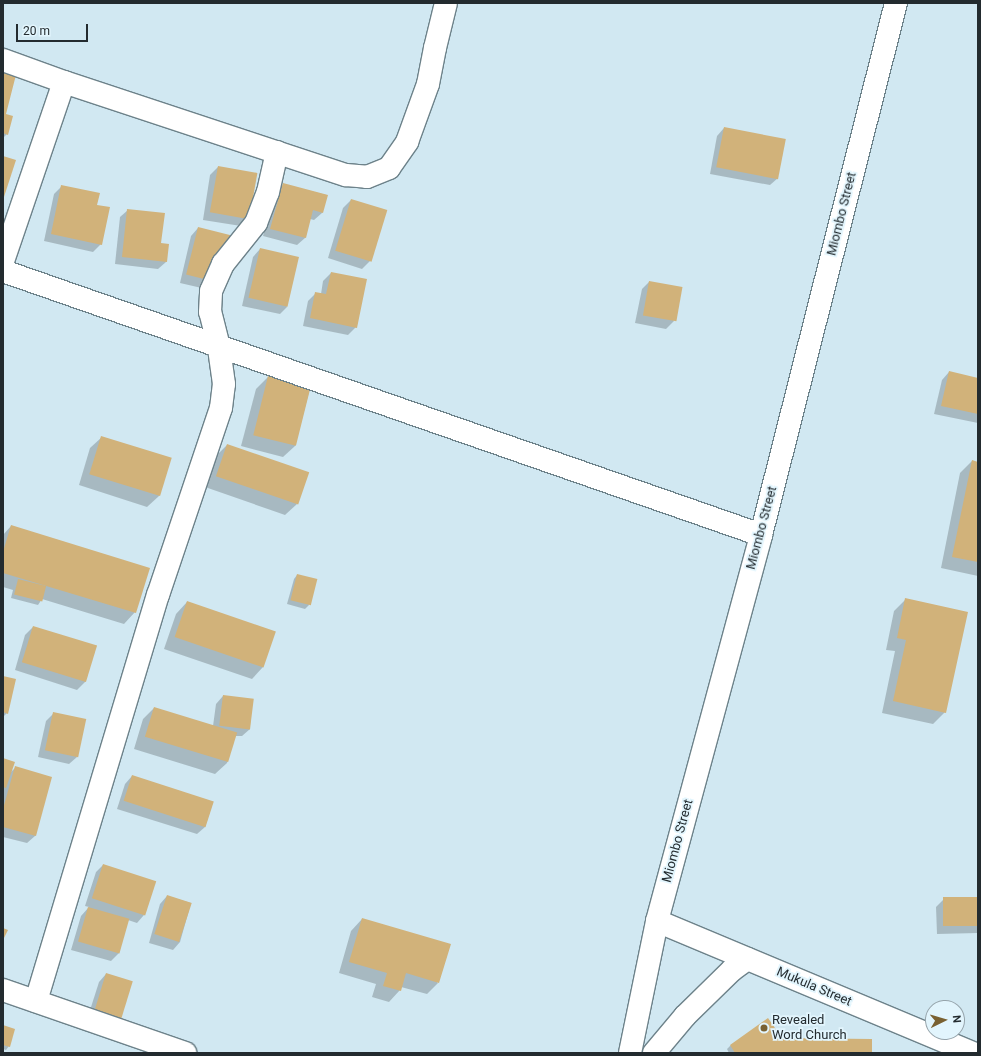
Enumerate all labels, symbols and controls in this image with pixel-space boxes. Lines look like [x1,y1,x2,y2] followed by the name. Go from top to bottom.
[18,16,90,42] scale bar
[23,24,50,38] text: 20 m
[824,171,860,257] street label: Miombo Street
[743,485,781,571] street label: Miombo Street
[659,798,697,884] street label: Miombo Street
[774,964,854,1010] street label: Mukula Street
[925,1000,965,1040] north arrow
[772,1013,847,1044] place label: Revealed Word Church
[950,1015,963,1023] text: N
[759,1023,769,1033] marker: Revealed Word Church

